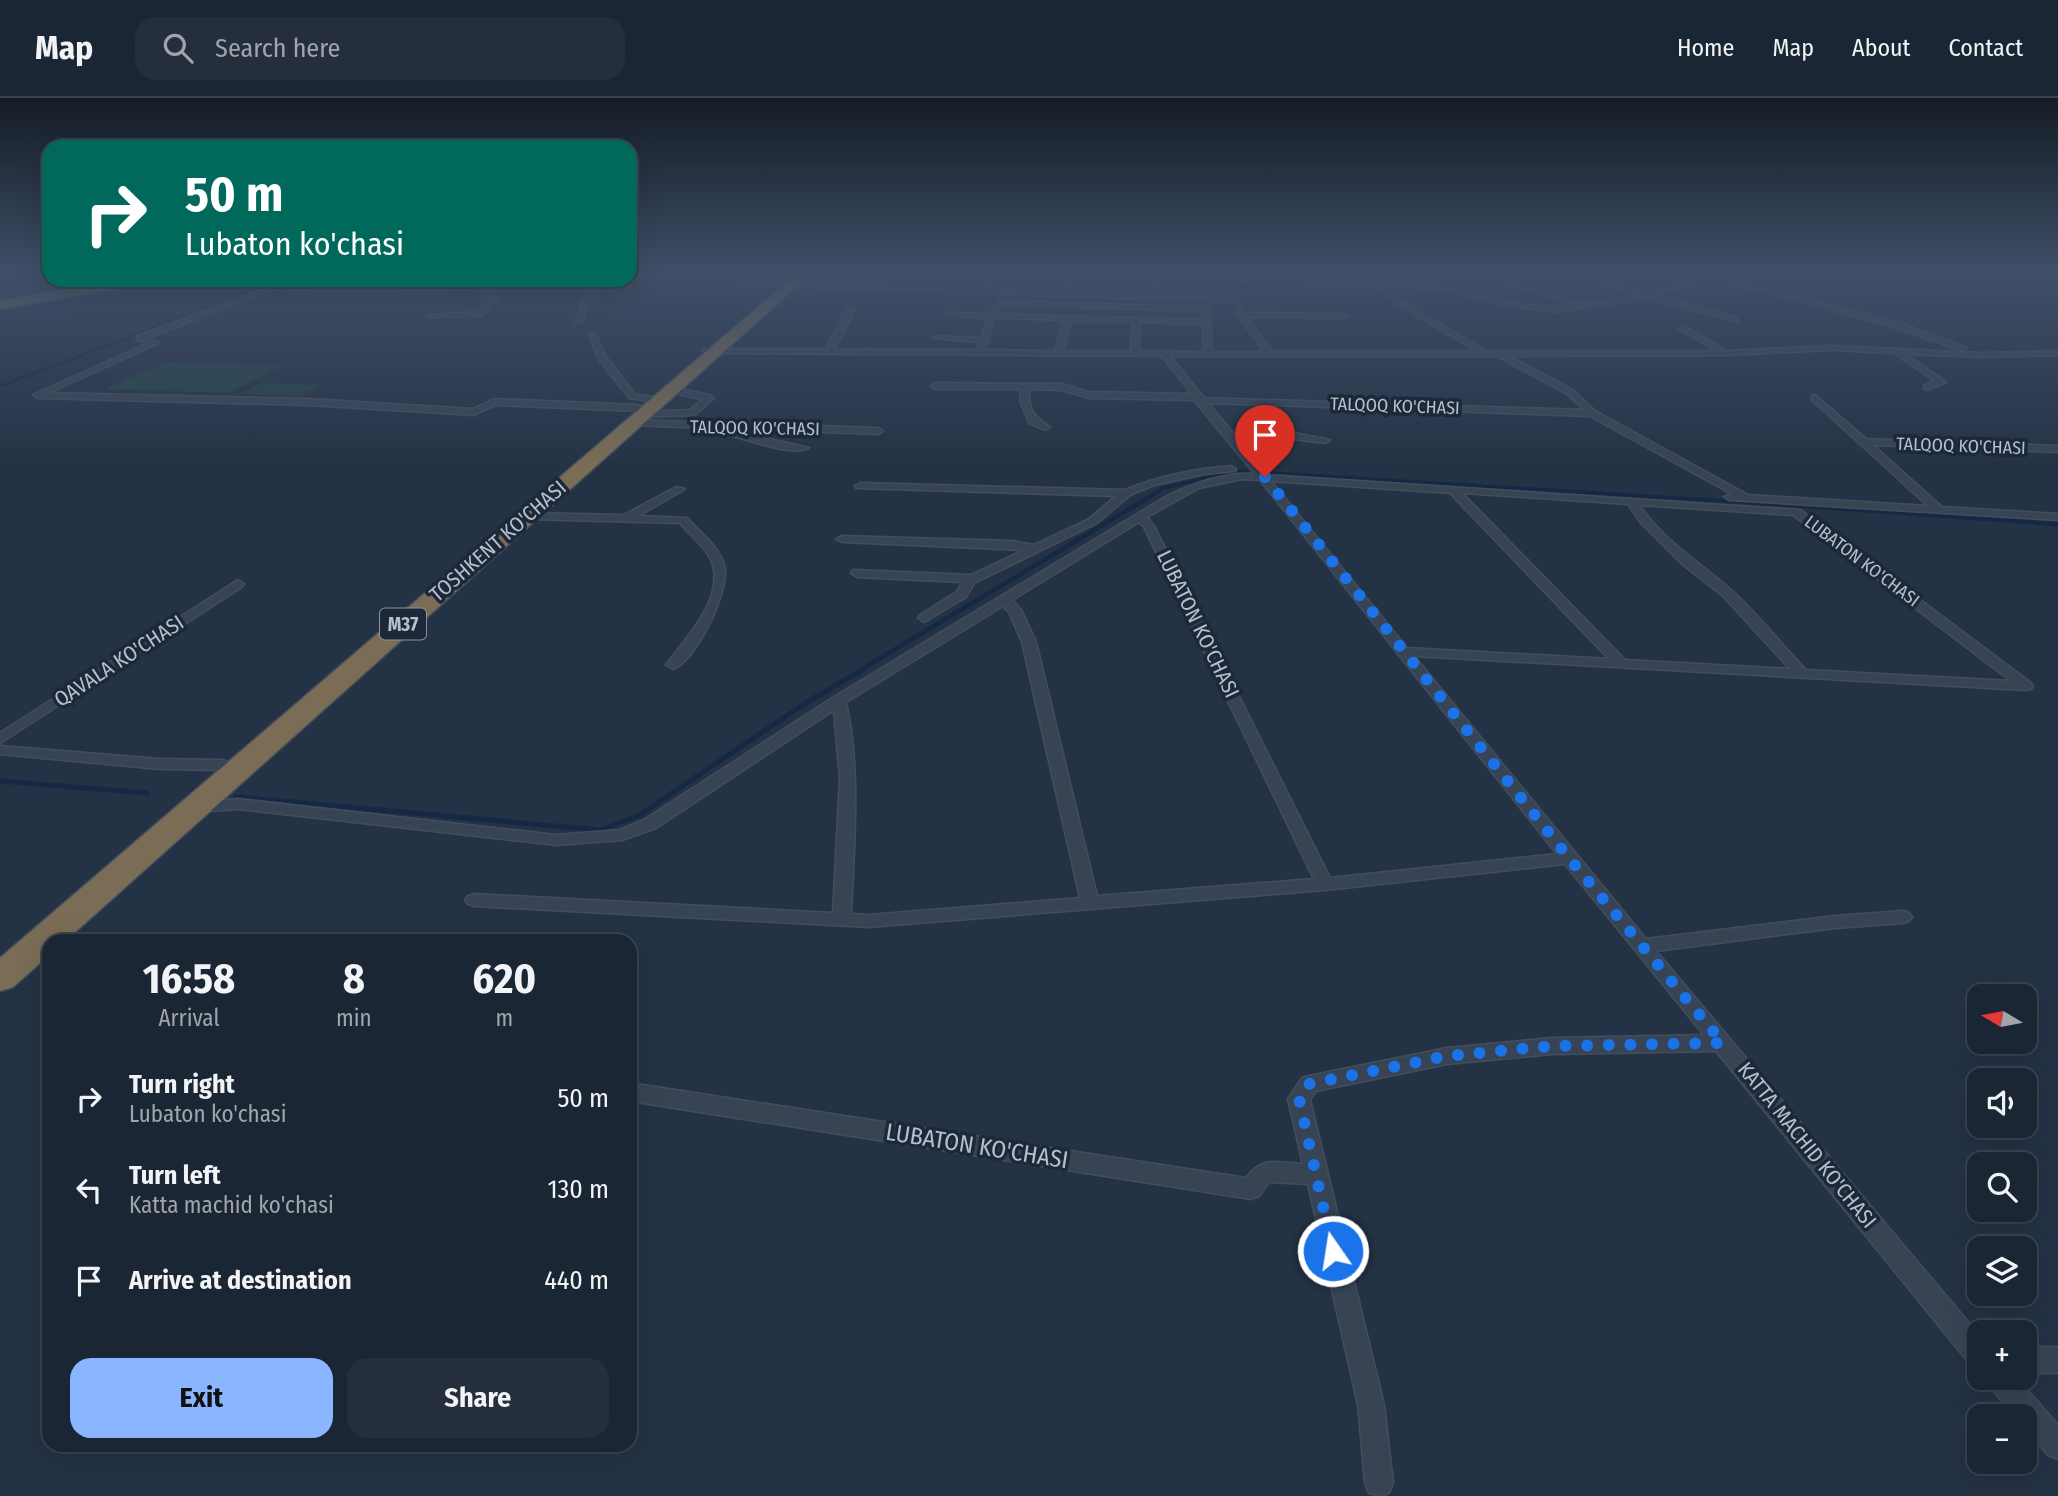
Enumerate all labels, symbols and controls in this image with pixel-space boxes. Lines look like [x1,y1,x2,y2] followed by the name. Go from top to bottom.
[135,17,625,80] search box
[35,28,93,68] text: Map
[159,29,197,67] icon: search
[215,33,340,64] text: Search here
[1677,34,1734,62] text: Home
[1772,34,1814,62] text: Map
[1852,34,1910,62] text: About
[1948,34,2023,62] text: Contact
[185,165,283,224] text: 50 m
[70,168,161,259] icon: right
[185,225,404,263] text: Lubaton ko'chasi
[1330,393,1460,419] street label: TALQOQ KO'CHASI
[1235,405,1295,477] pin
[690,416,820,440] street label: TALQOQ KO'CHASI
[1246,416,1284,454] icon: arrive
[1896,433,2026,459] street label: TALQOQ KO'CHASI
[424,475,572,607] street label: TOSHKENT KO'CHASI
[1800,511,1924,611] street label: LUBATON KO'CHASI
[1151,546,1245,702] street label: LUBATON KO'CHASI
[380,608,426,639] road number: M37
[49,610,189,712] street label: QAVALA KO'CHASI
[143,954,235,1004] text: 16:58
[343,954,365,1004] text: 8
[472,954,536,1004] text: 620
[1967,984,2037,1054] north arrow
[1967,984,2037,1474] map controls
[158,1004,219,1032] text: Arrival
[336,1004,372,1032] text: min
[495,1004,513,1032] text: m
[1732,1057,1882,1233] street label: KATTA MACHID KO'CHASI
[1967,1068,2037,1138] button: sound
[129,1069,235,1100] text: Turn right
[70,1080,108,1118] icon: right
[557,1083,609,1114] text: 50 m
[129,1100,286,1128] text: Lubaton ko'chasi
[884,1118,1070,1174] street label: LUBATON KO'CHASI
[1967,1152,2037,1222] button: search
[129,1160,221,1191] text: Turn left
[70,1171,108,1209] icon: left
[547,1174,609,1205] text: 130 m
[129,1191,334,1219] text: Katta machid ko'chasi
[1296,1214,1370,1288] position arrow
[1967,1236,2037,1306] button: layers
[70,1262,108,1300] icon: arrive
[129,1265,352,1296] text: Arrive at destination
[544,1265,609,1296] text: 440 m
[1967,1320,2037,1390] button: +
[70,1358,333,1438] button: Exit
[347,1358,609,1438] button: Share
[1967,1404,2037,1474] button: −

